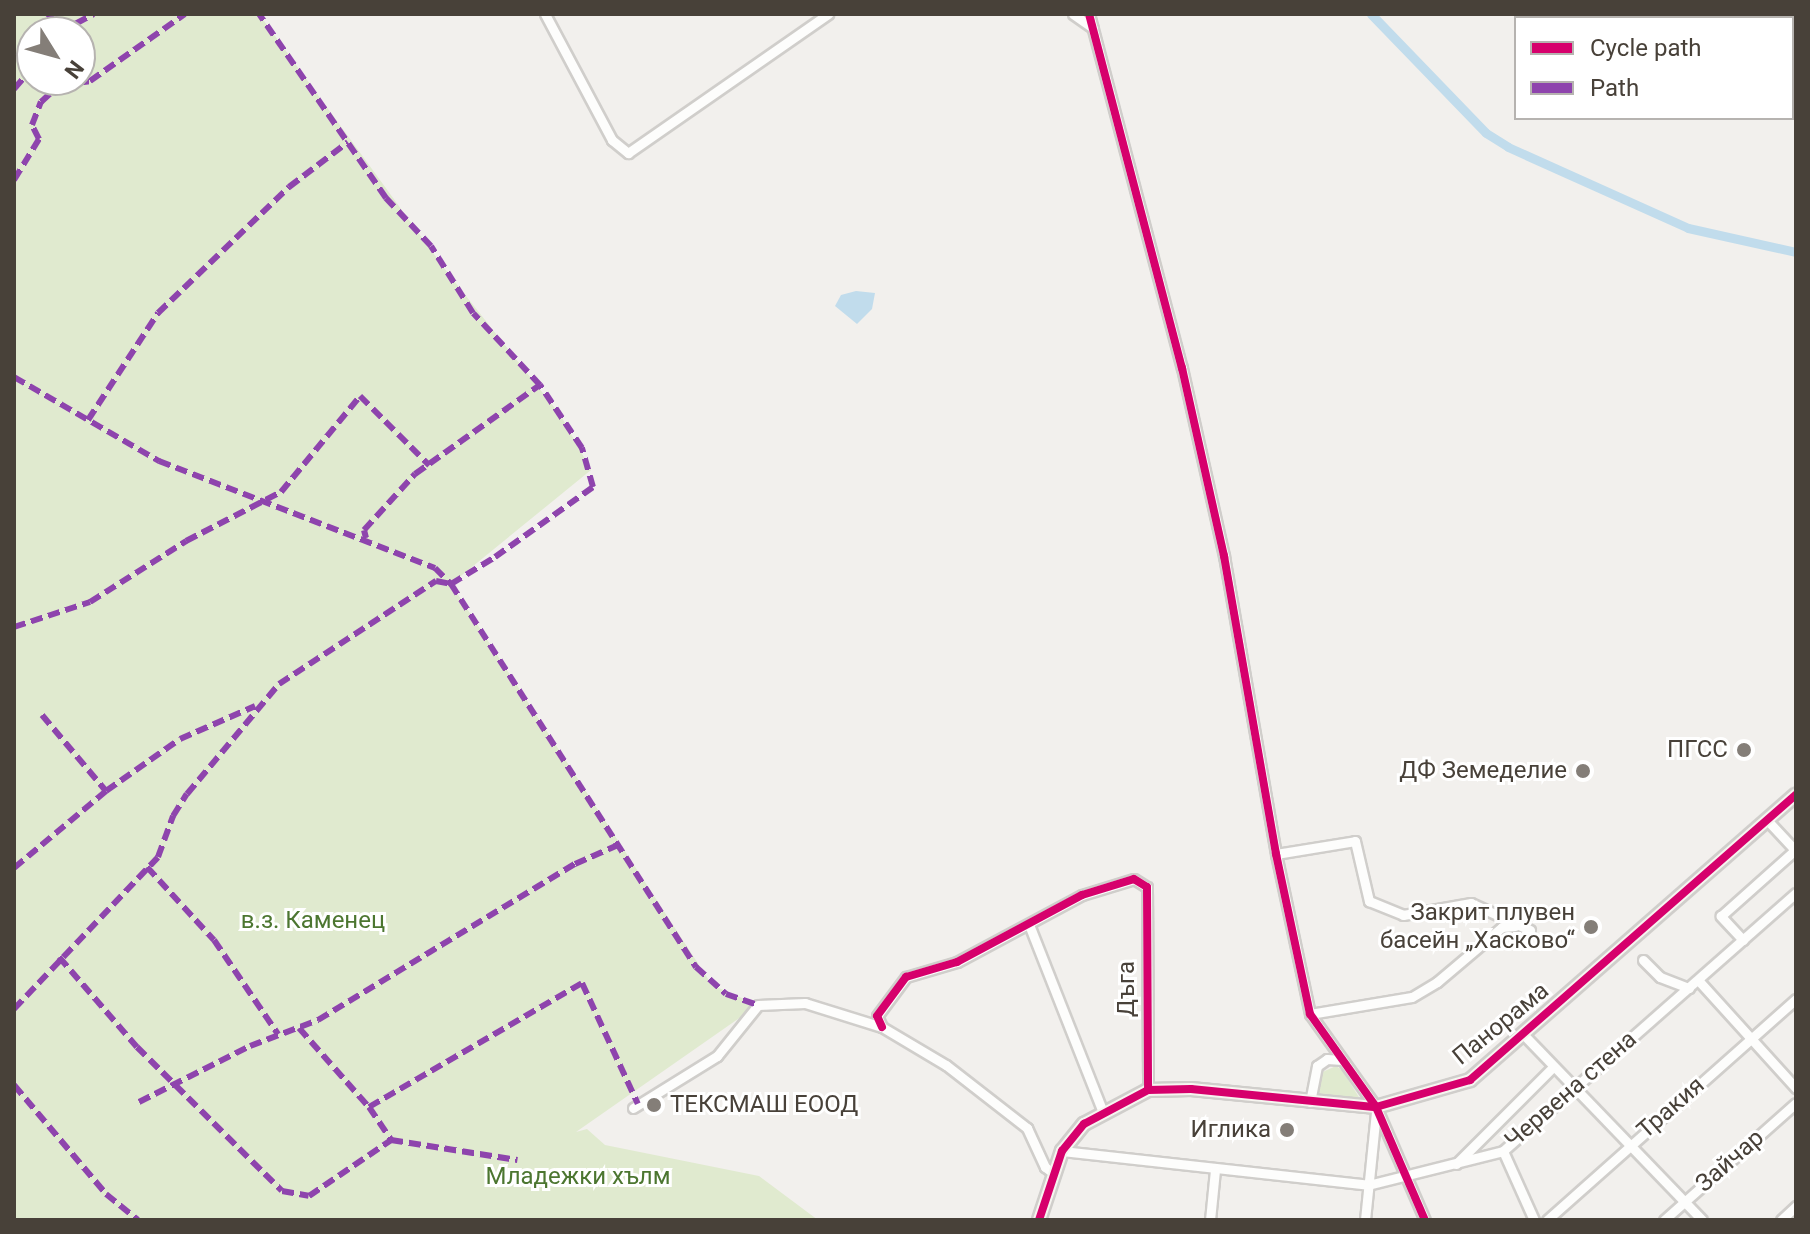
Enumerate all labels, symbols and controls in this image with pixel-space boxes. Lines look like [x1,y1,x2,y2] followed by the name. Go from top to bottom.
[16,16,96,96] north arrow
[1514,16,1794,120] legend
[1590,34,1702,62] text: Cycle path
[59,56,89,83] text: N
[1590,74,1639,102] text: Path
[1667,736,1728,764] place label: ПГСС
[1735,741,1753,759] marker: ПГСС
[1399,757,1567,785] place label: ДФ Земеделие
[1574,762,1592,780] marker: ДФ Земеделие
[1380,899,1575,955] place label: Закрит плувен басейн „Хасково“
[241,907,385,935] park label: в.з. Каменец
[1582,918,1600,936] marker: Закрит плувен басейн „Хасково“
[1113,961,1141,1017] street label: Дъга
[1447,977,1555,1071] street label: Панорама
[1499,1025,1643,1155] street label: Червена стена
[1632,1071,1710,1145] street label: Тракия
[670,1091,858,1119] place label: ТЕКСМАШ ЕООД
[645,1096,663,1114] marker: ТЕКСМАШ ЕООД
[1191,1116,1271,1144] place label: Иглика
[1278,1121,1296,1139] marker: Иглика
[1690,1124,1770,1198] street label: Зайчар
[486,1163,670,1191] park label: Младежки хълм

